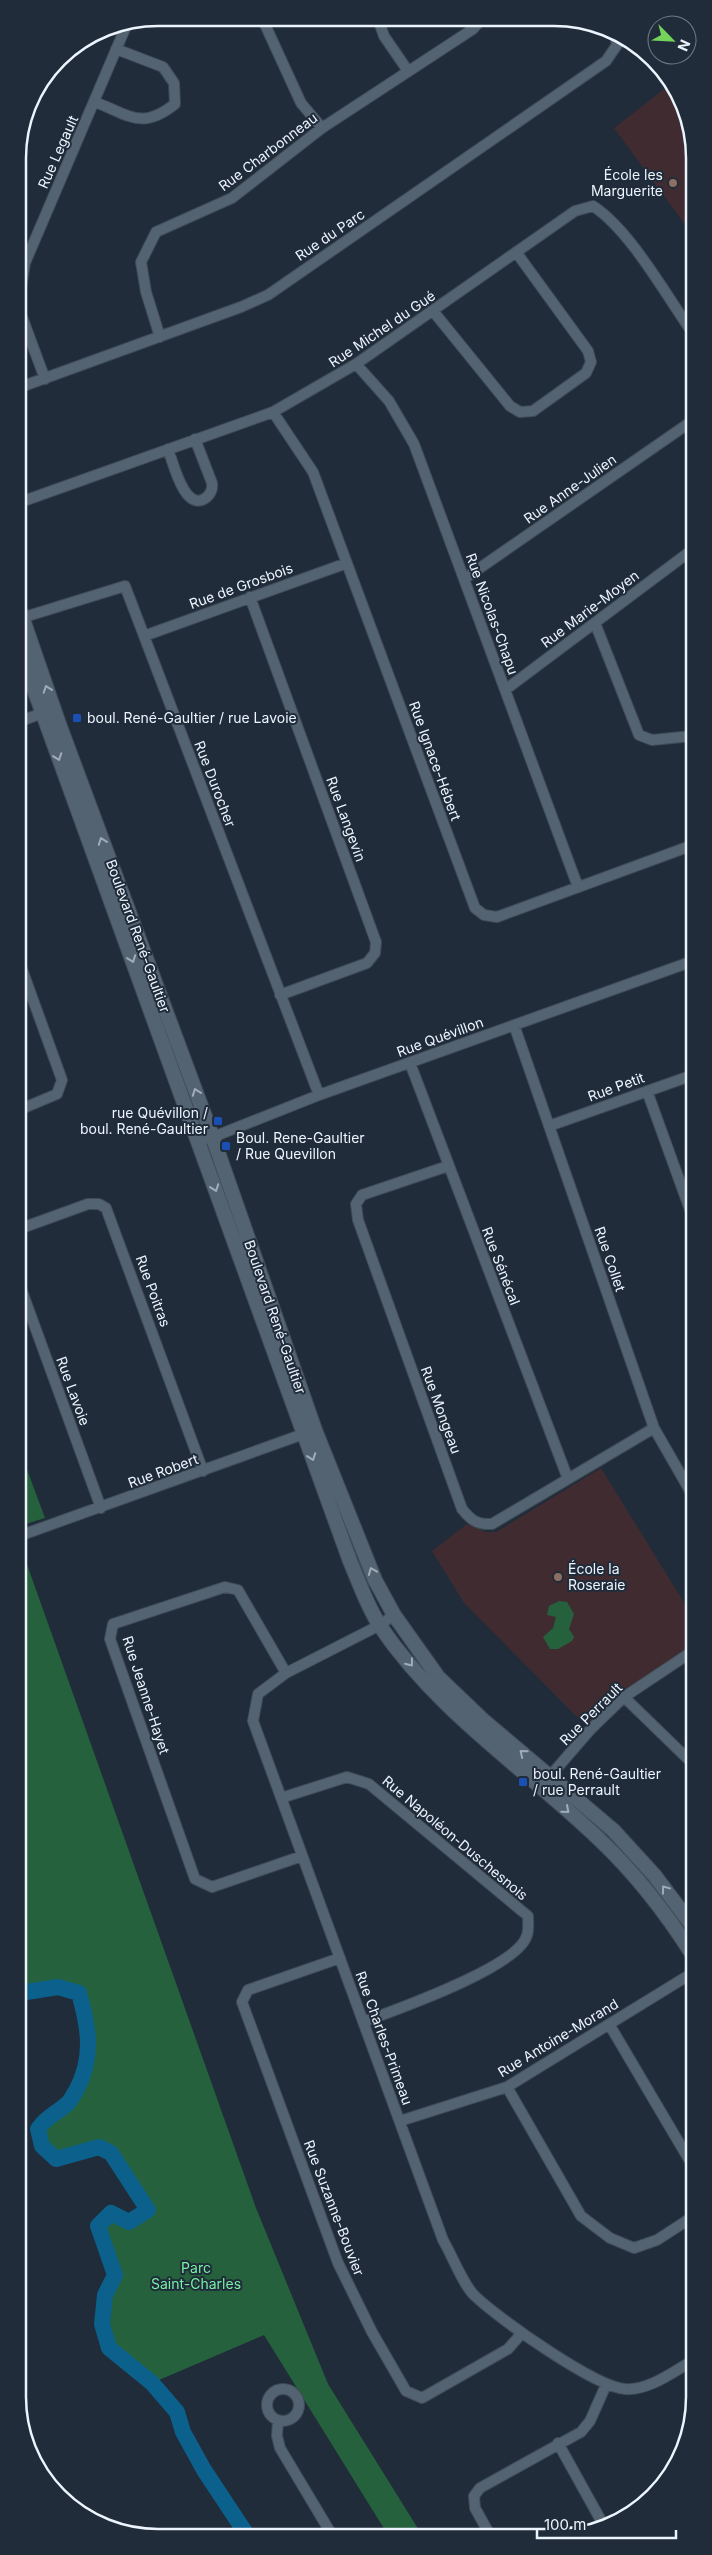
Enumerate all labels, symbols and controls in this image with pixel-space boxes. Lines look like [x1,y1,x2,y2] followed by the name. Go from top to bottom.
[647,15,697,65] north arrow
[674,37,694,54] text: N
[215,109,320,194] street label: Rue Charbonneau
[34,112,81,191] street label: Rue Legault
[591,166,663,199] place label: École les Marguerite
[667,177,679,189] marker: École les Marguerite
[292,205,368,264] street label: Rue du Parc
[325,287,438,371] street label: Rue Michel du Gué
[520,450,619,527] street label: Rue Anne-Julien
[463,551,522,677] street label: Rue Nicolas-Chapu
[187,559,295,612] street label: Rue de Grosbois
[537,566,642,651] street label: Rue Marie-Moyen
[43,685,53,693] one-way arrow
[406,699,465,823] street label: Rue Ignace-Hébert
[87,709,297,726] place label: boul. René-Gaultier / rue Lavoie
[71,712,83,724] marker: boul. René-Gaultier / rue Lavoie
[191,738,240,829] street label: Rue Durocher
[52,752,62,761] one-way arrow
[323,774,370,864] street label: Rue Langevin
[98,837,109,846] one-way arrow
[103,857,174,1015] street label: Boulevard René-Gaultier
[126,954,136,963] one-way arrow
[394,1013,485,1060] street label: Rue Quévillon
[585,1068,647,1105] street label: Rue Petit
[192,1088,202,1097] one-way arrow
[80,1104,208,1137] place label: rue Quévillon / boul. René-Gaultier
[212,1115,224,1127] marker: rue Quévillon / boul. René-Gaultier
[236,1129,365,1162] place label: Boul. Rene-Gaultier / Rue Quevillon
[220,1140,232,1152] marker: Boul. Rene-Gaultier / Rue Quevillon
[209,1184,219,1192] one-way arrow
[479,1224,524,1307] street label: Rue Sénécal
[591,1224,630,1294] street label: Rue Collet
[241,1238,310,1396] street label: Boulevard René-Gaultier
[133,1253,174,1329] street label: Rue Poitras
[53,1354,94,1428] street label: Rue Lavoie
[418,1364,465,1456] street label: Rue Mongeau
[125,1450,201,1491] street label: Rue Robert
[306,1452,316,1460] one-way arrow
[568,1560,625,1593] place label: École la Roseraie
[368,1567,378,1576] one-way arrow
[552,1571,564,1583] marker: École la Roseraie
[119,1634,174,1756] street label: Rue Jeanne-Hayet
[404,1657,412,1666] one-way arrow
[556,1679,626,1748] street label: Rue Perrault
[519,1749,528,1758] one-way arrow
[533,1765,661,1798] place label: boul. René-Gaultier / rue Perrault
[379,1772,531,1903] street label: Rue Napoléon-Duschesnois
[517,1776,529,1788] marker: boul. René-Gaultier / rue Perrault
[561,1805,570,1814] one-way arrow
[662,1885,671,1895] one-way arrow
[352,1969,417,2107] street label: Rue Charles-Primeau
[494,1995,621,2080] street label: Rue Antoine-Morand
[301,2138,368,2278] street label: Rue Suzanne-Bouvier
[151,2259,241,2292] park label: Parc Saint-Charles
[537,2508,676,2540] scale bar
[544,2515,586,2534] text: 100 m

